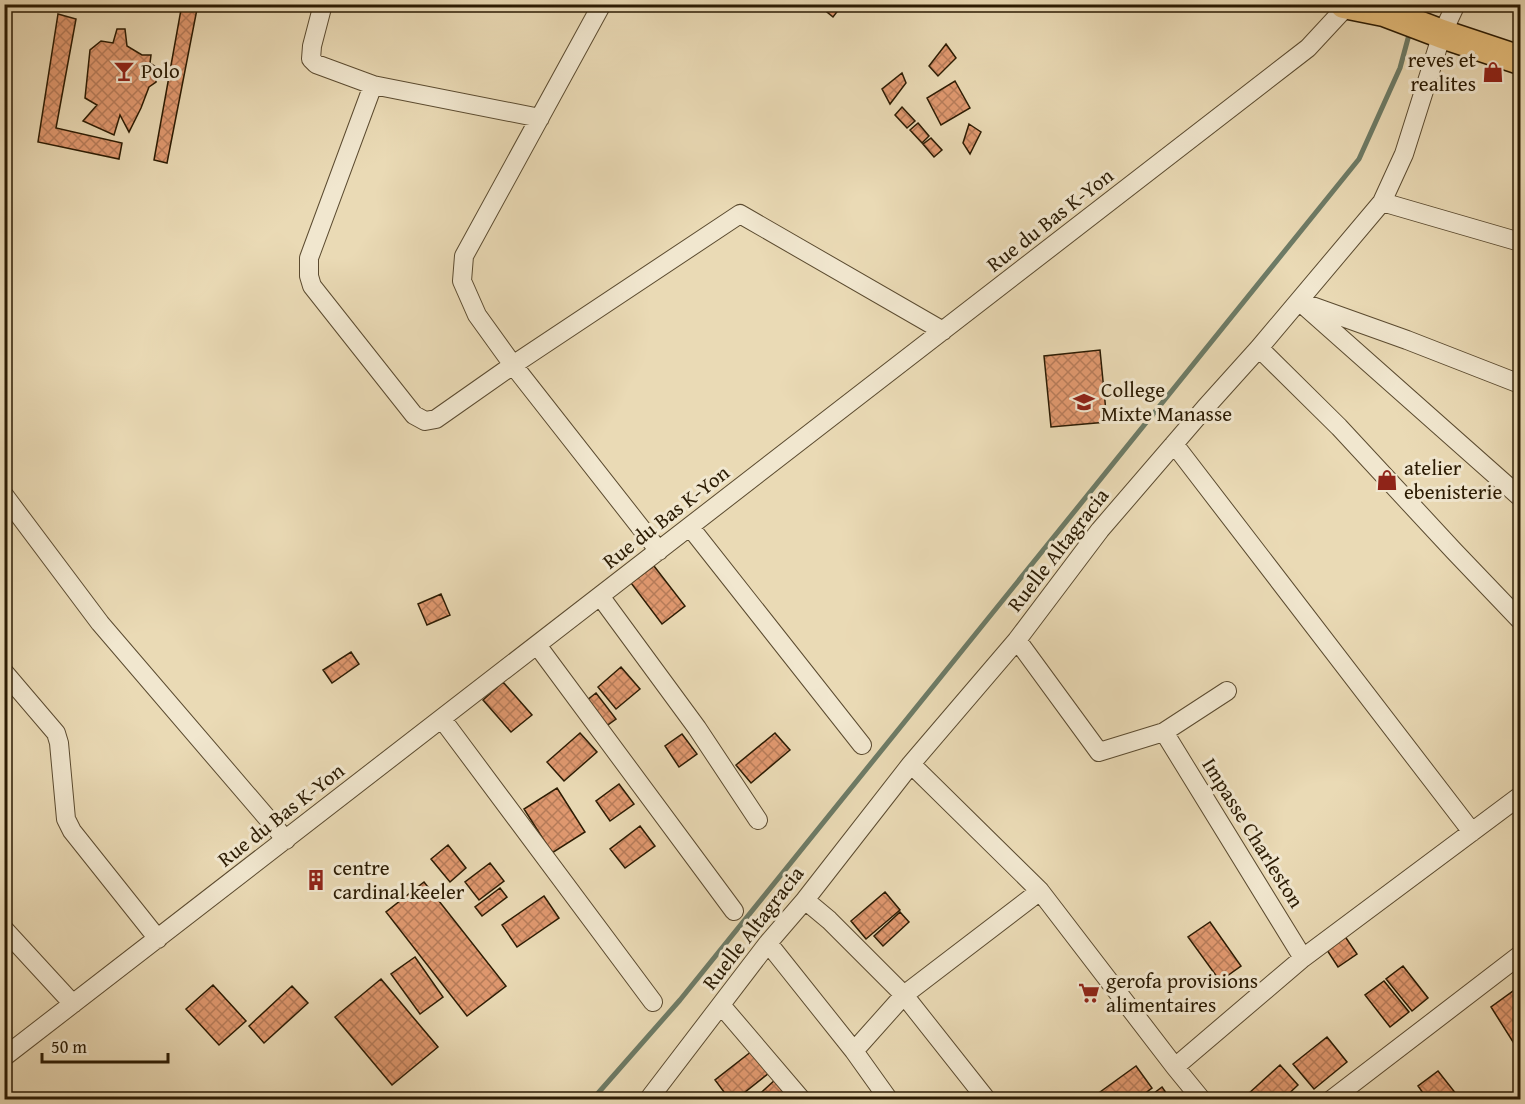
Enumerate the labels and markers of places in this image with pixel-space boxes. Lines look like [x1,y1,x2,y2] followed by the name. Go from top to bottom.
[1408,44,1477,99] place label: reves et realites
[141,55,180,86] place label: Polo
[112,59,136,83] bar icon: Polo
[1481,60,1505,84] shop icon: reves et realites
[1101,374,1232,429] place label: College Mixte Manasse
[1072,390,1096,414] school or university icon: College Mixte Manasse
[1404,452,1502,507] place label: atelier ebenisterie
[1375,468,1399,492] shop icon: atelier ebenisterie
[333,852,465,907] place label: centre cardinal keeler
[304,868,328,892] building icon: centre cardinal keeler
[1106,965,1258,1020] place label: gerofa provisions alimentaires
[1077,981,1101,1005] supermarket icon: gerofa provisions alimentaires

